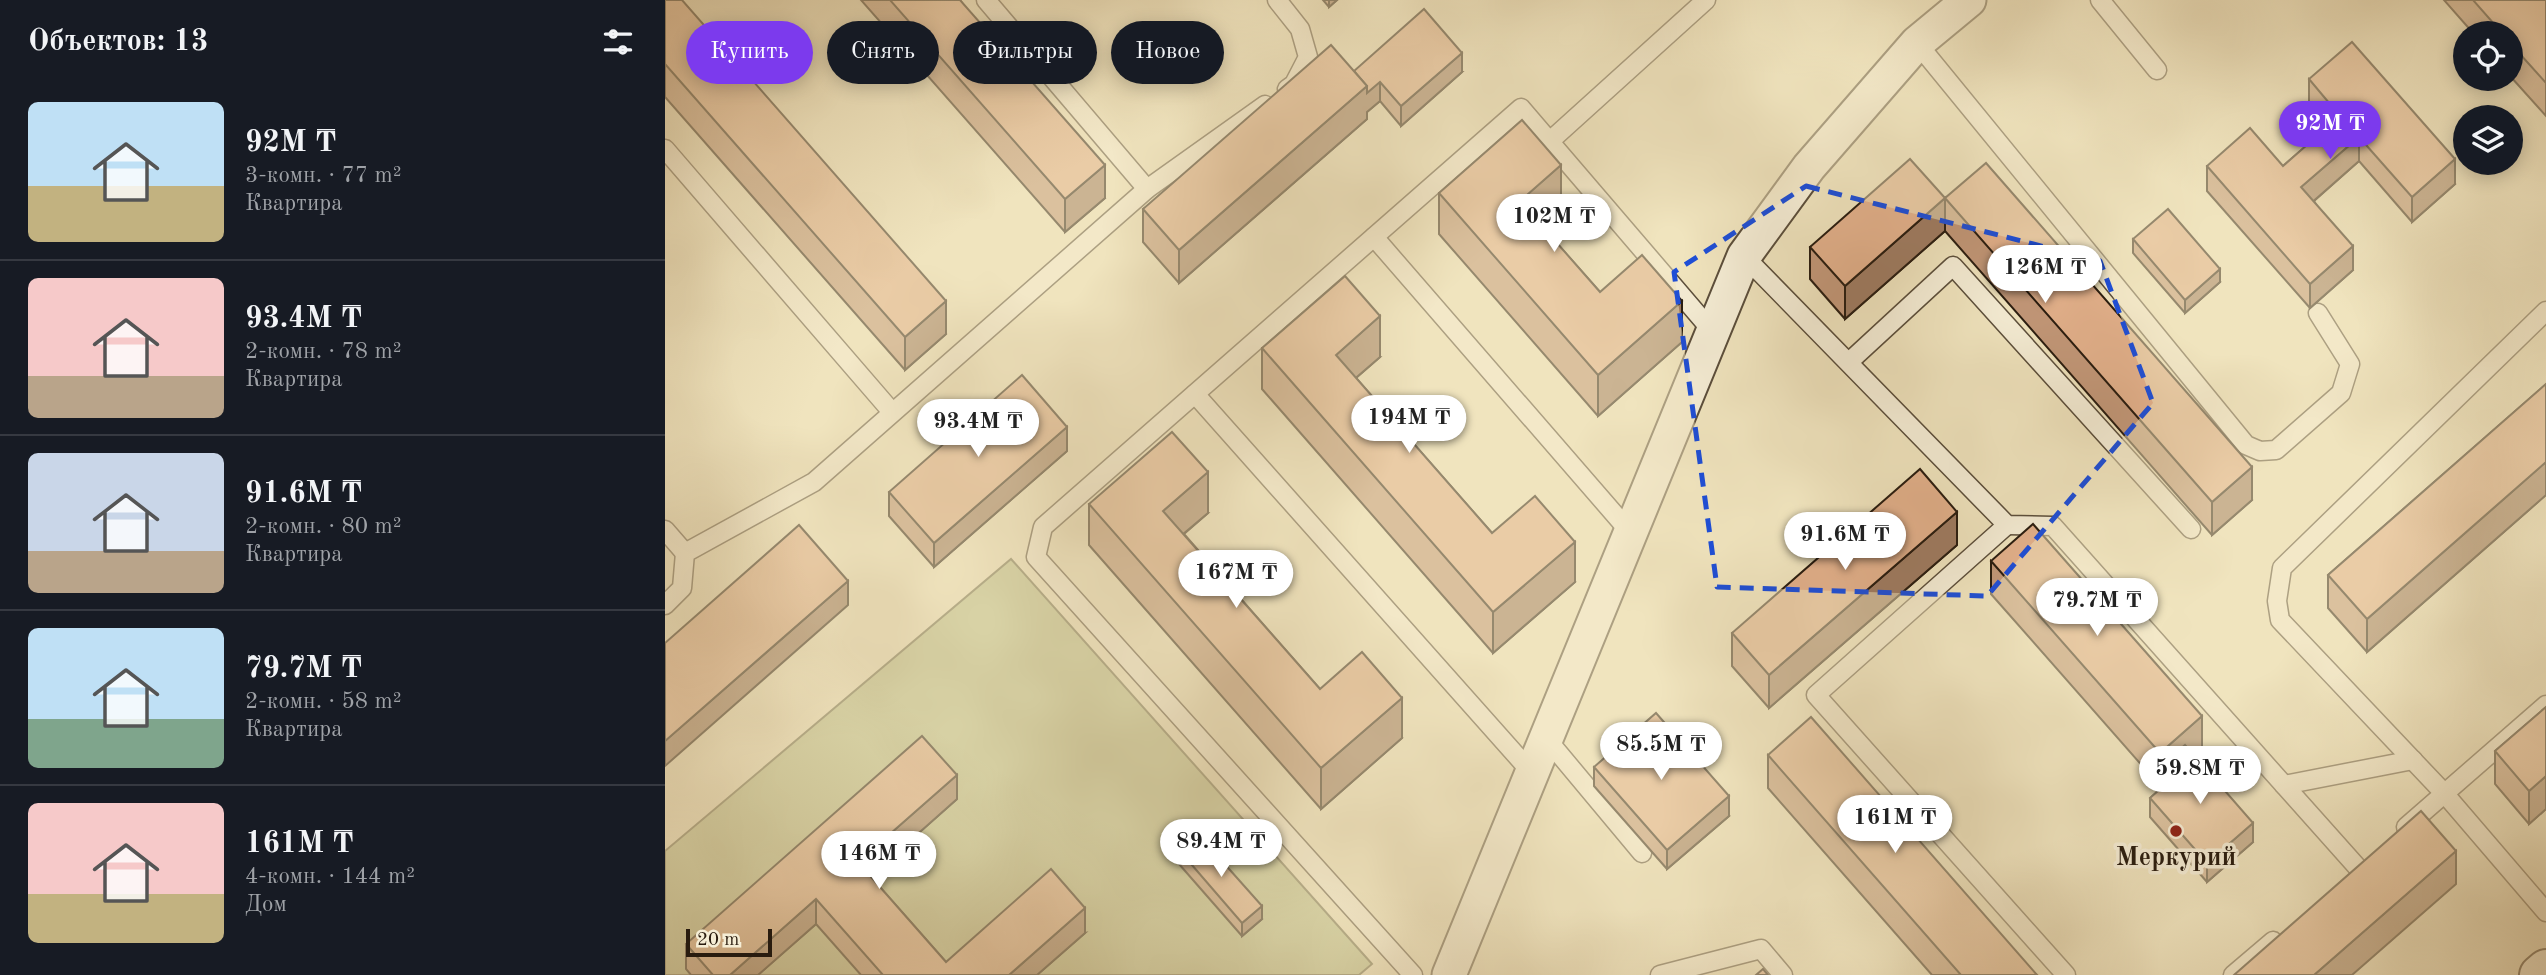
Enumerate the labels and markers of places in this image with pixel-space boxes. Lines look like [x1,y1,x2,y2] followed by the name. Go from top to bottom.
[2281,102,2379,161] pin: 92M ₸
[1497,194,1611,254] pin: 102M ₸
[1988,246,2102,305] pin: 126M ₸
[1352,396,1466,455] pin: 194M ₸
[913,400,1043,459] pin: 93.4M ₸
[1780,512,1910,572] pin: 91.6M ₸
[1179,550,1293,610] pin: 167M ₸
[2032,578,2162,638] pin: 79.7M ₸
[1596,722,1726,782] pin: 85.5M ₸
[2135,746,2265,806] pin: 59.8M ₸
[1838,796,1952,855] pin: 161M ₸
[1156,820,1286,879] pin: 89.4M ₸
[2168,823,2184,839] marker: Меркурий
[822,832,936,891] pin: 146M ₸
[2116,845,2236,871] place label: Меркурий

